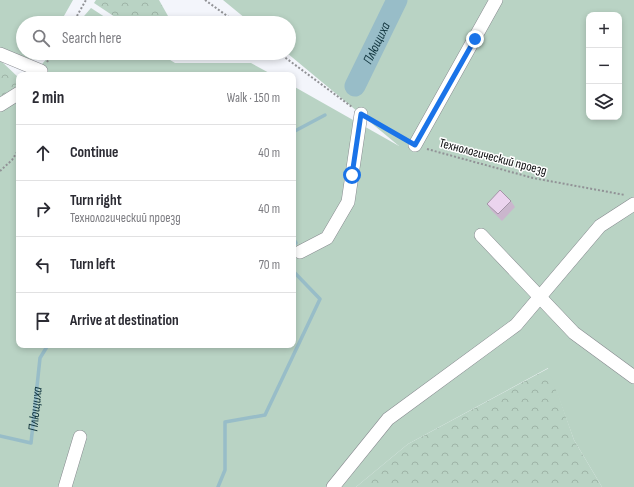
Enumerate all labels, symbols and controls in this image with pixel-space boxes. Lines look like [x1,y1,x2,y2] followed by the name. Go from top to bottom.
[586,12,622,120] map controls
[586,12,622,48] button: +
[16,16,296,60] search box
[359,19,394,67] water label: Плющиха
[30,27,52,49] icon: search
[62,29,122,48] text: Search here
[466,30,484,48] route end
[586,48,622,84] button: −
[586,84,622,120] button: layers
[32,88,64,108] text: 2 min
[227,90,280,106] text: Walk · 150 m
[438,135,548,179] street label: Технологический проезд
[32,142,54,164] icon: ahead
[70,143,119,162] text: Continue
[258,145,280,161] text: 40 m
[343,166,361,184] route start
[70,191,122,210] text: Turn right
[32,198,54,220] icon: right
[258,201,280,217] text: 40 m
[70,210,181,226] text: Технологический проезд
[32,254,54,276] icon: left
[70,255,115,274] text: Turn left
[259,257,280,273] text: 70 m
[32,310,54,332] icon: arrive
[70,311,179,330] text: Arrive at destination
[24,386,45,432] water label: Плющиха

